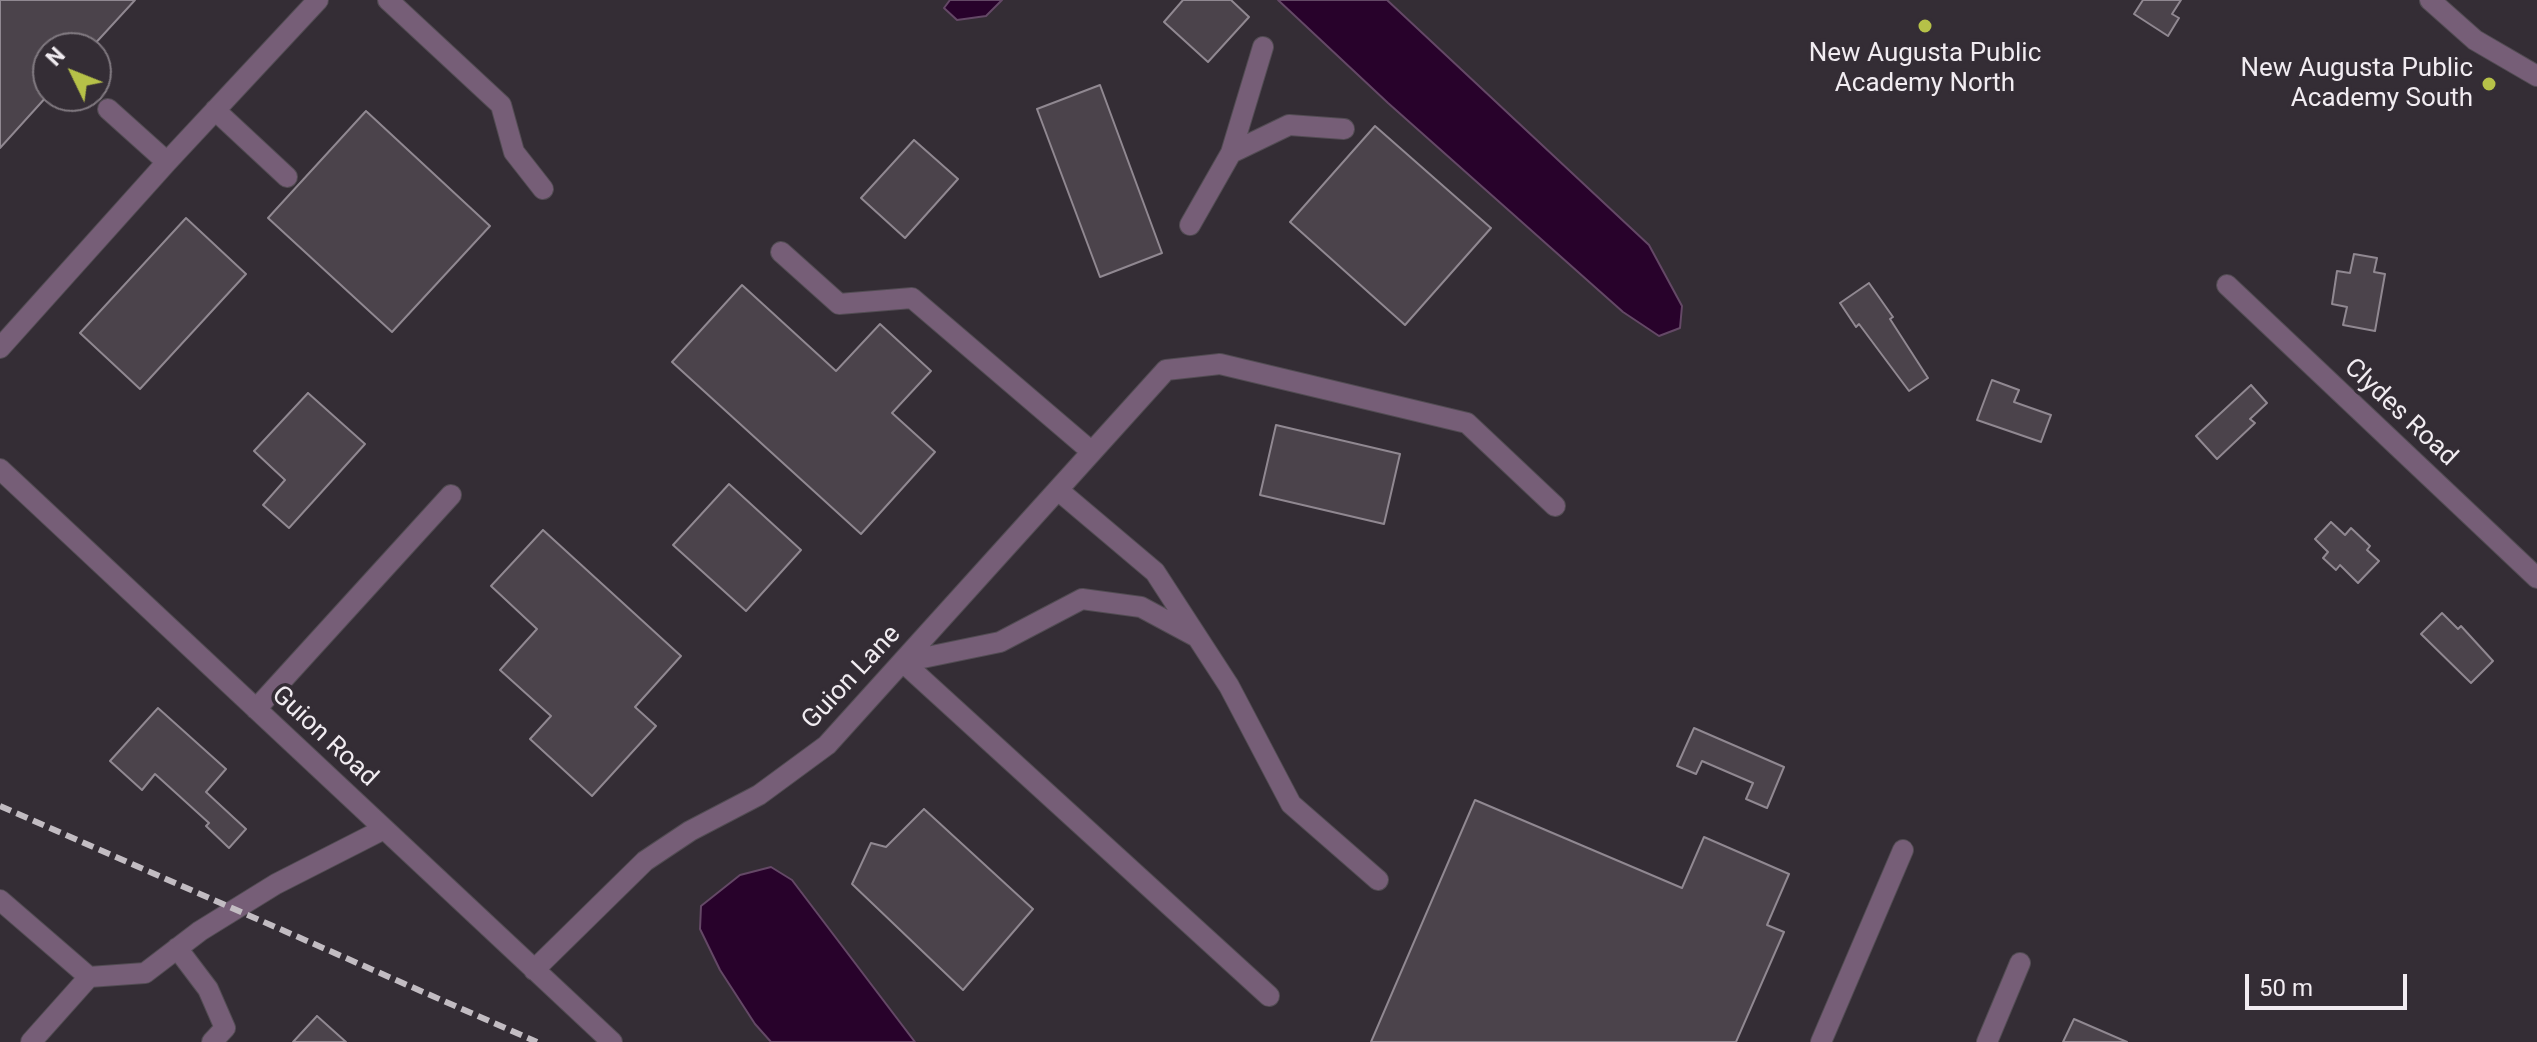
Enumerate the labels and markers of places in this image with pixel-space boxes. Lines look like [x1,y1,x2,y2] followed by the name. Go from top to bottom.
[1916,17,1934,35] marker: New Augusta Public Academy North
[1809,38,2041,100] place label: New Augusta Public Academy North
[2240,53,2473,114] place label: New Augusta Public Academy South
[2480,75,2498,93] marker: New Augusta Public Academy South

